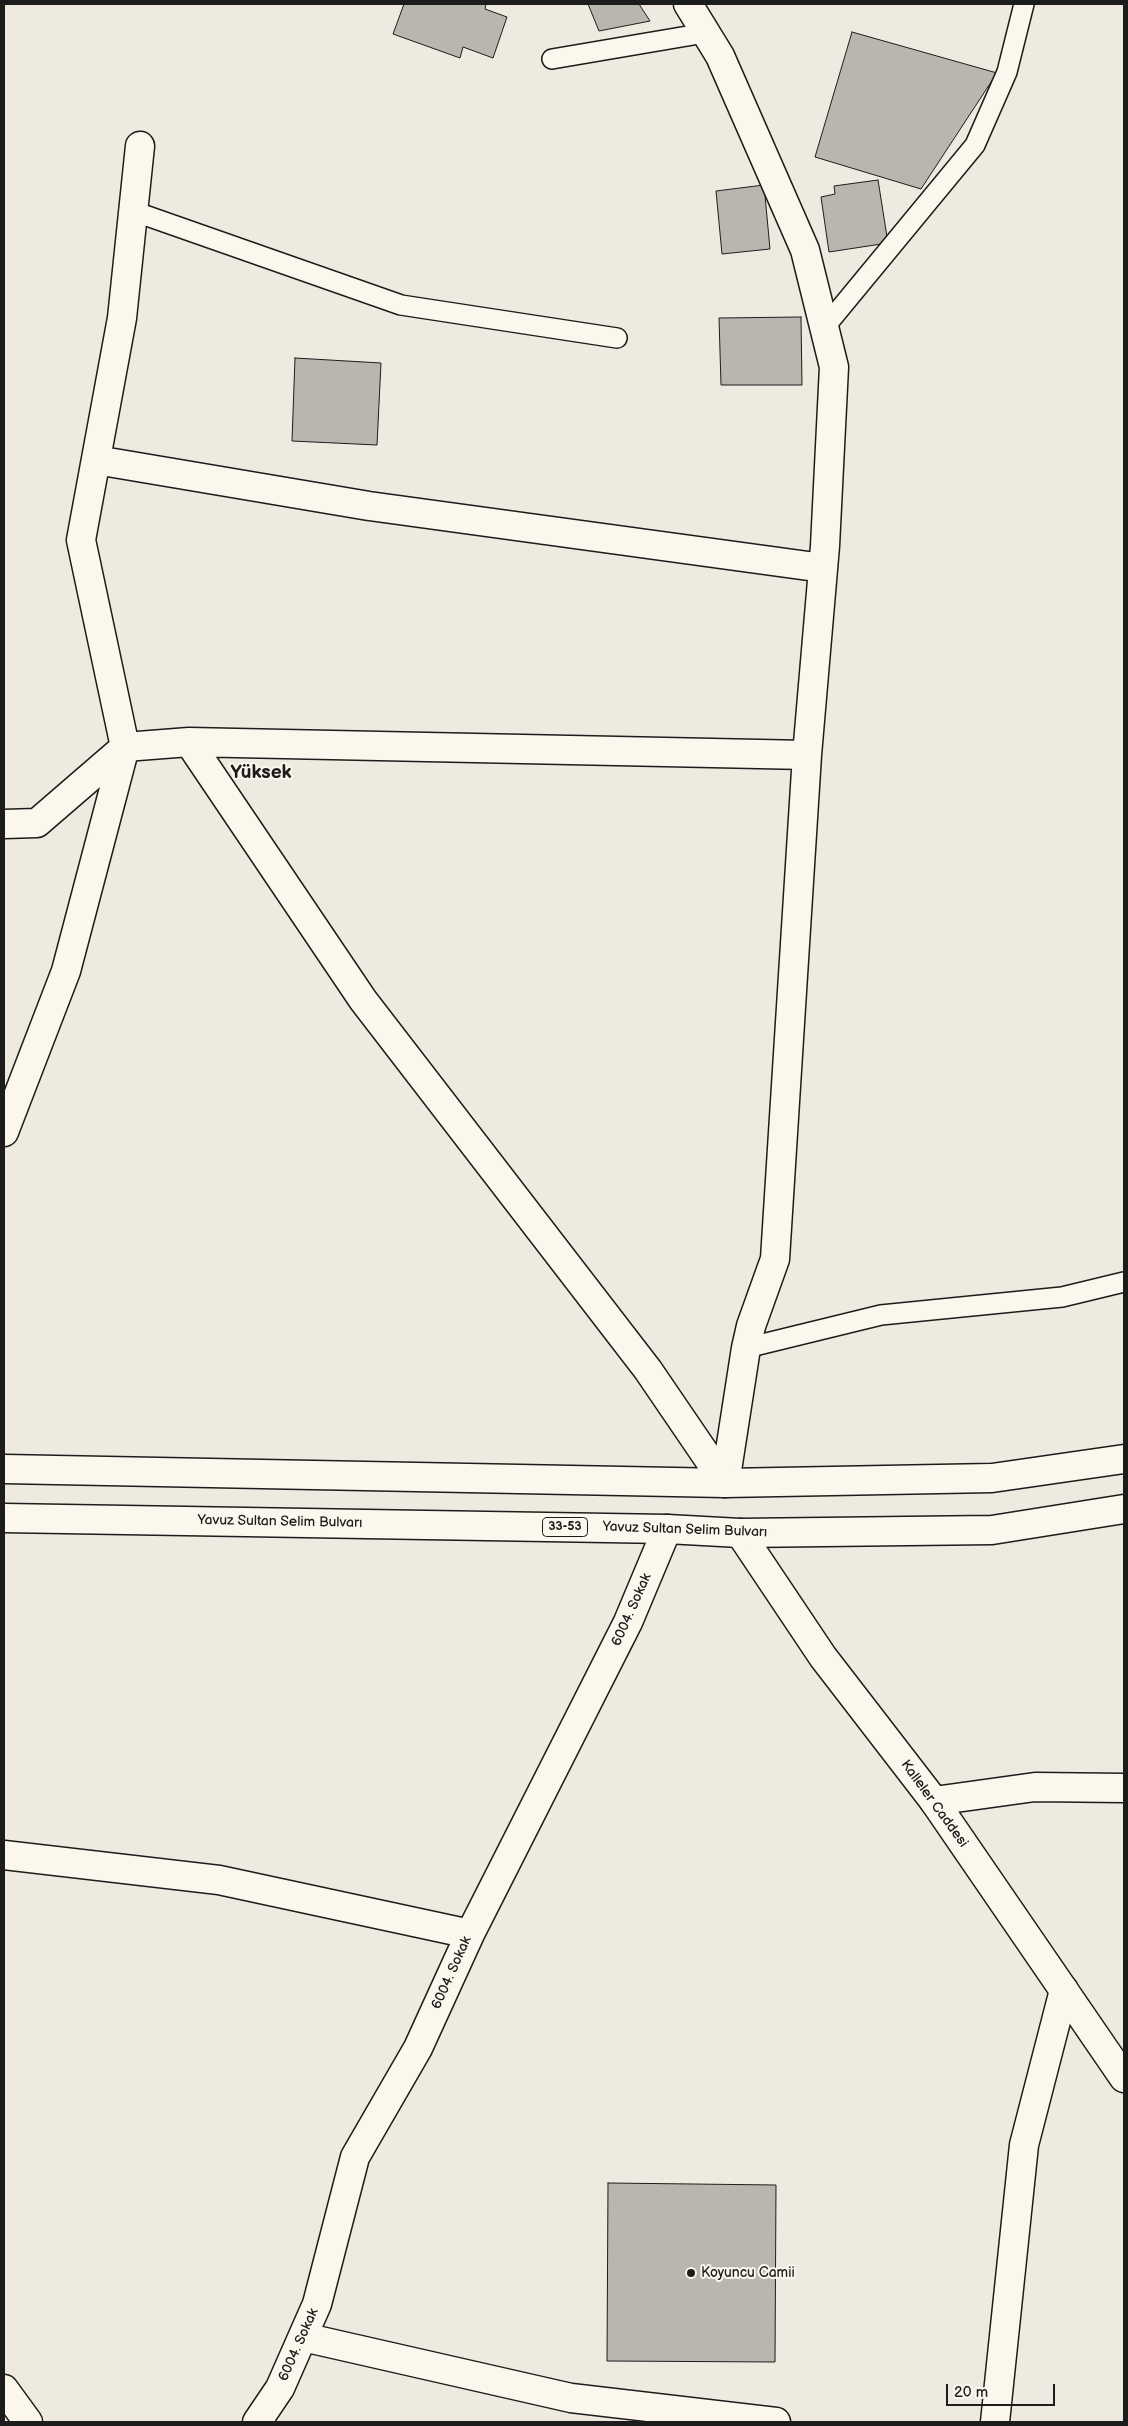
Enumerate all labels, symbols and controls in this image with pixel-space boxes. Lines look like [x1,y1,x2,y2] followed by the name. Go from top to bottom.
[230,762,292,784] district label: Yüksek
[198,1512,362,1532] street label: Yavuz Sultan Selim Bulvarı
[542,1518,588,1536] road number: 33-53
[602,1519,768,1541] street label: Yavuz Sultan Selim Bulvarı
[608,1571,656,1649] street label: 6004. Sokak
[897,1757,971,1851] street label: Kalleler Caddesi
[428,1934,476,2012] street label: 6004. Sokak
[701,2265,795,2281] place label: Koyuncu Camii
[685,2267,697,2279] marker: Koyuncu Camii
[275,2306,323,2384] street label: 6004. Sokak
[948,2374,1057,2406] scale bar
[954,2383,988,2402] text: 20 m

